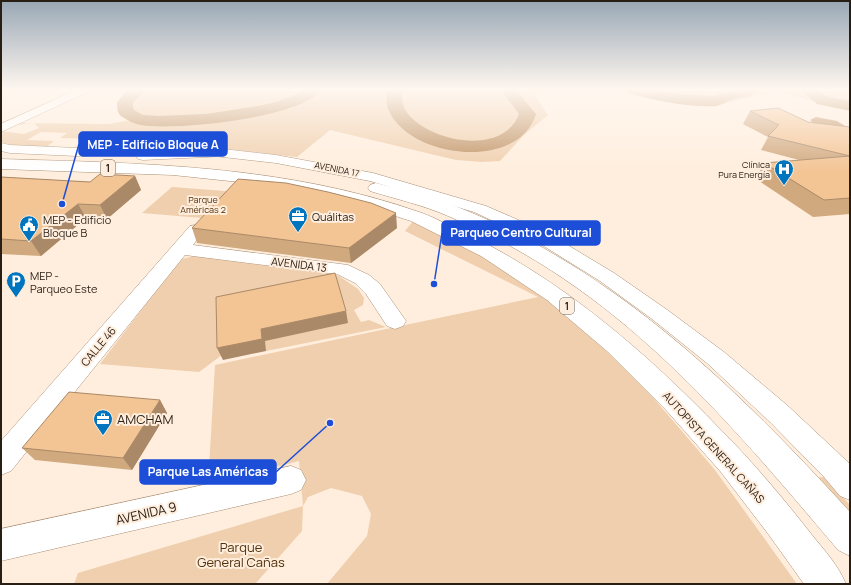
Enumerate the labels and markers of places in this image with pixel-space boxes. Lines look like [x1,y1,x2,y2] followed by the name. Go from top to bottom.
[79,132,227,156] callout: MEP - Edificio Bloque A
[718,158,770,181] place label: Clínica Pura Energía
[773,158,795,186] hospital icon: Clínica Pura Energía
[287,205,309,233] office icon: Quálitas
[312,209,354,224] place label: Quálitas
[43,212,112,240] place label: MEP - Edificio Bloque B
[18,214,40,242] public building icon: MEP - Edificio Bloque B
[442,221,600,245] callout: Parqueo Centro Cultural
[30,268,98,296] place label: MEP - Parqueo Este
[5,270,27,298] parking icon: MEP - Parqueo Este
[92,408,114,436] office icon: AMCHAM
[117,410,174,428] place label: AMCHAM
[140,460,276,484] callout: Parque Las Américas

